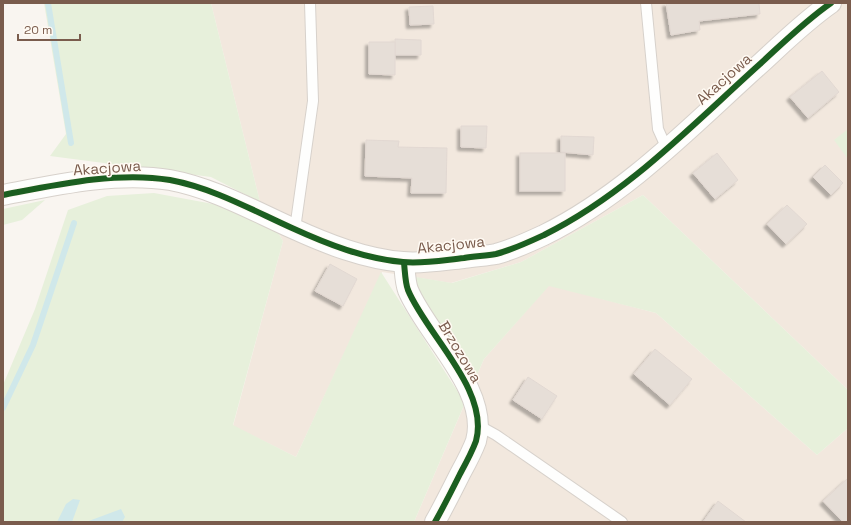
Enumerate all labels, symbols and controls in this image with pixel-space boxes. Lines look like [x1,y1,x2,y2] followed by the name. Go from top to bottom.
[18,16,80,42] scale bar
[24,22,52,38] text: 20 m
[692,49,756,108] street label: Akacjowa
[72,156,142,179] street label: Akacjowa
[416,231,486,258] street label: Akacjowa
[434,317,487,387] street label: Brzozowa

